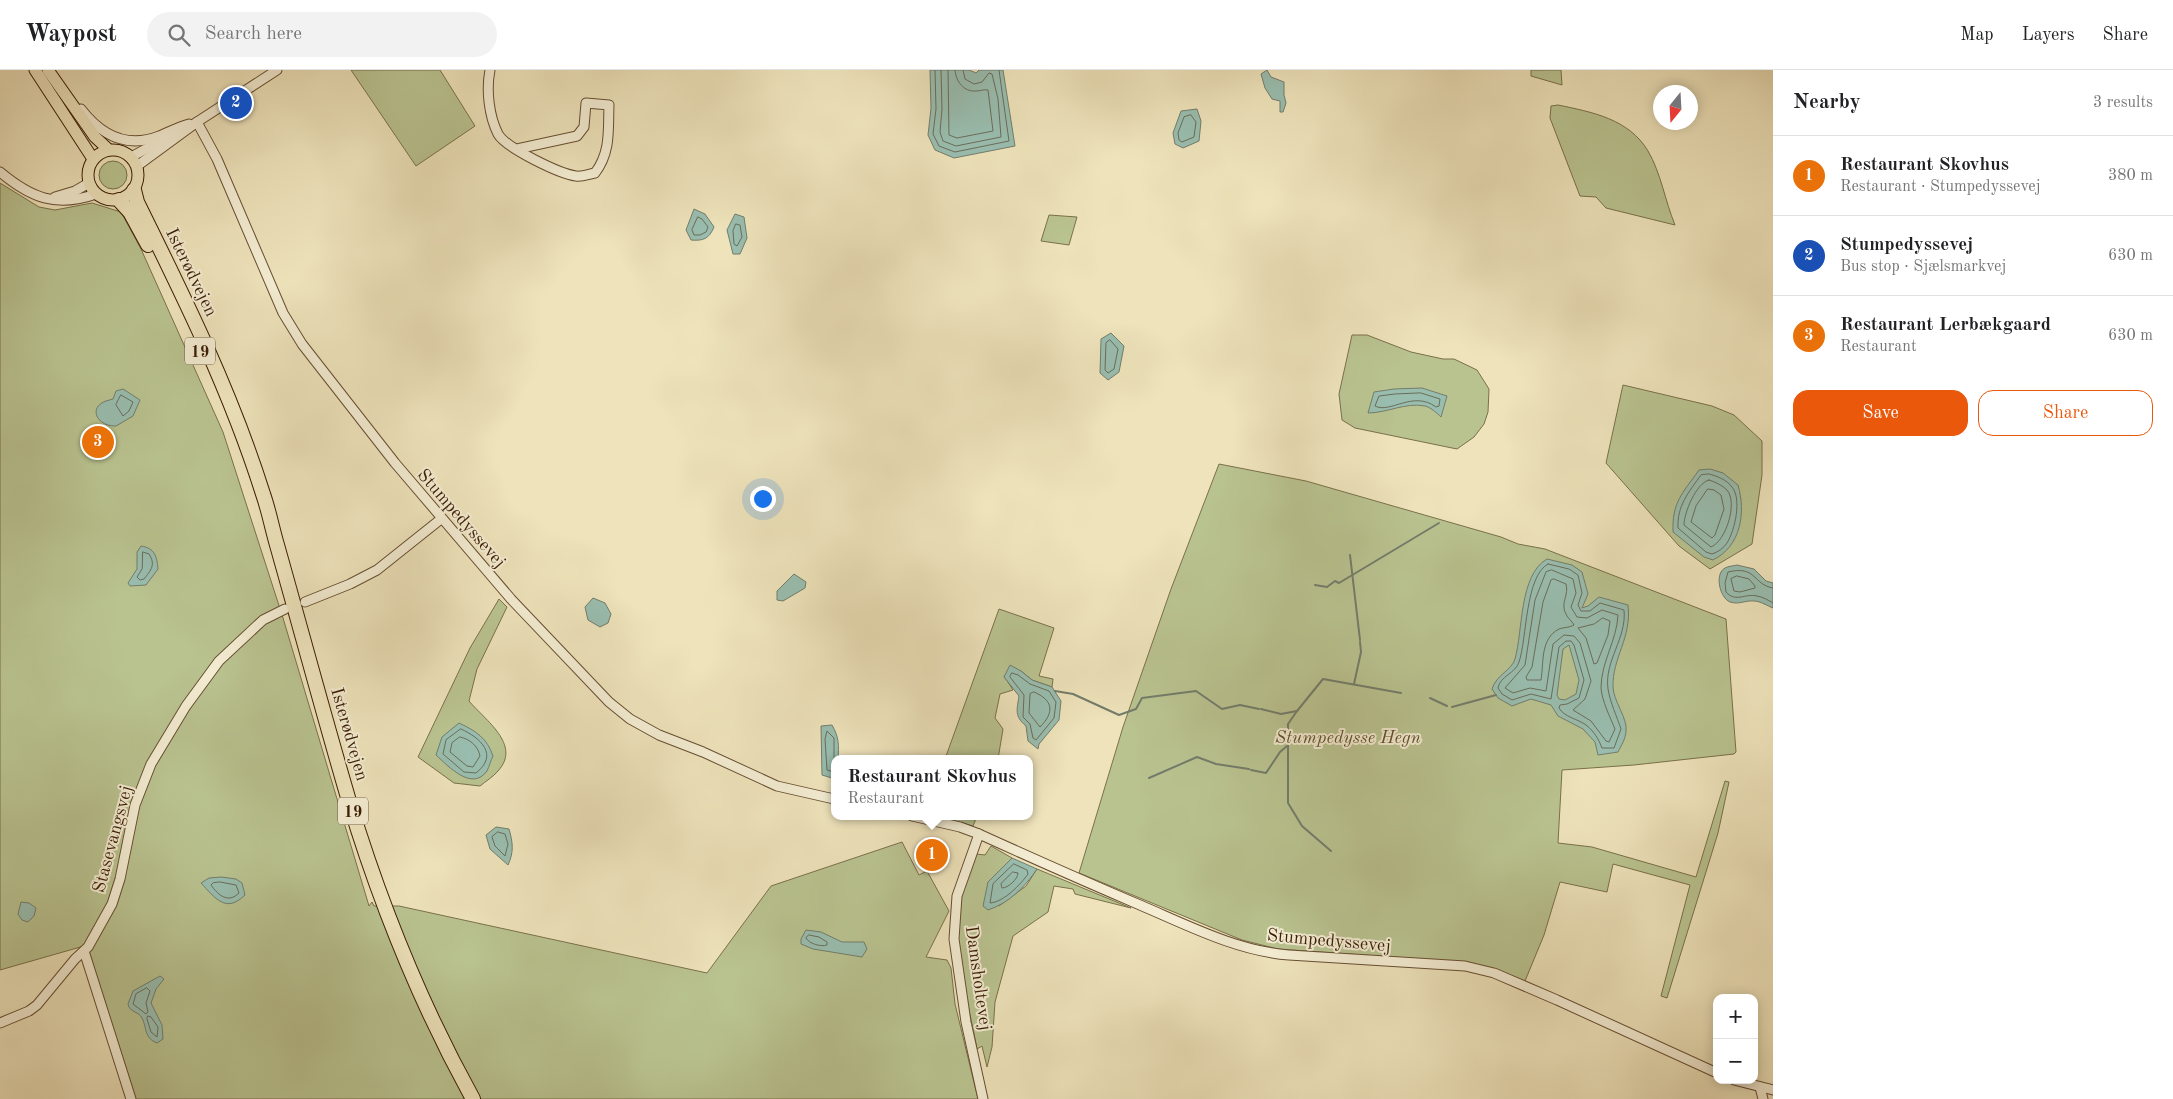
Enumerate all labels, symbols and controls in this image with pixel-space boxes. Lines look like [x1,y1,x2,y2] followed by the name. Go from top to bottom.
[147,12,497,57] search box
[165,21,193,49] icon: search
[25,23,117,47] text: Waypost
[205,25,302,44] text: Search here
[1960,26,1994,44] text: Map
[2022,26,2074,44] text: Layers
[2102,26,2148,44] text: Share
[220,84,252,122] pin: 2
[1653,85,1698,130] north arrow
[1793,92,1861,113] text: Nearby
[2093,95,2153,111] text: 3 results
[1840,156,2009,175] text: Restaurant Skovhus
[1804,168,1814,184] text: 1
[2108,168,2153,184] text: 380 m
[1840,179,2041,195] text: Restaurant · Stumpedyssevej
[162,225,220,320] street label: Isterødvejen
[1840,236,1973,255] text: Stumpedyssevej
[1804,248,1814,264] text: 2
[2108,248,2153,264] text: 630 m
[1840,259,2006,275] text: Bus stop · Sjælsmarkvej
[1840,316,2051,335] text: Restaurant Lerbækgaard
[1804,328,1814,344] text: 3
[2108,328,2153,344] text: 630 m
[185,338,215,364] road number: 19
[1840,339,1917,355] text: Restaurant
[1793,390,1968,436] button: Save
[1978,390,2153,436] button: Share
[82,423,114,461] pin: 3
[414,466,509,572] street label: Stumpedyssevej
[750,486,776,512] your location
[327,686,371,783] street label: Isterødvejen
[1275,729,1421,747] park label: Stumpedysse Hegn
[831,755,1033,820] popup
[848,768,1016,787] text: Restaurant Skovhus
[90,784,136,895] street label: Stasevangsvej
[848,791,924,807] text: Restaurant
[338,798,368,824] road number: 19
[916,836,948,874] pin: 1
[962,924,994,1032] street label: Damsholtevej
[1266,927,1392,955] street label: Stumpedyssevej
[1713,994,1758,1084] map controls
[1713,994,1758,1039] button: +
[1713,1039,1758,1084] button: −

